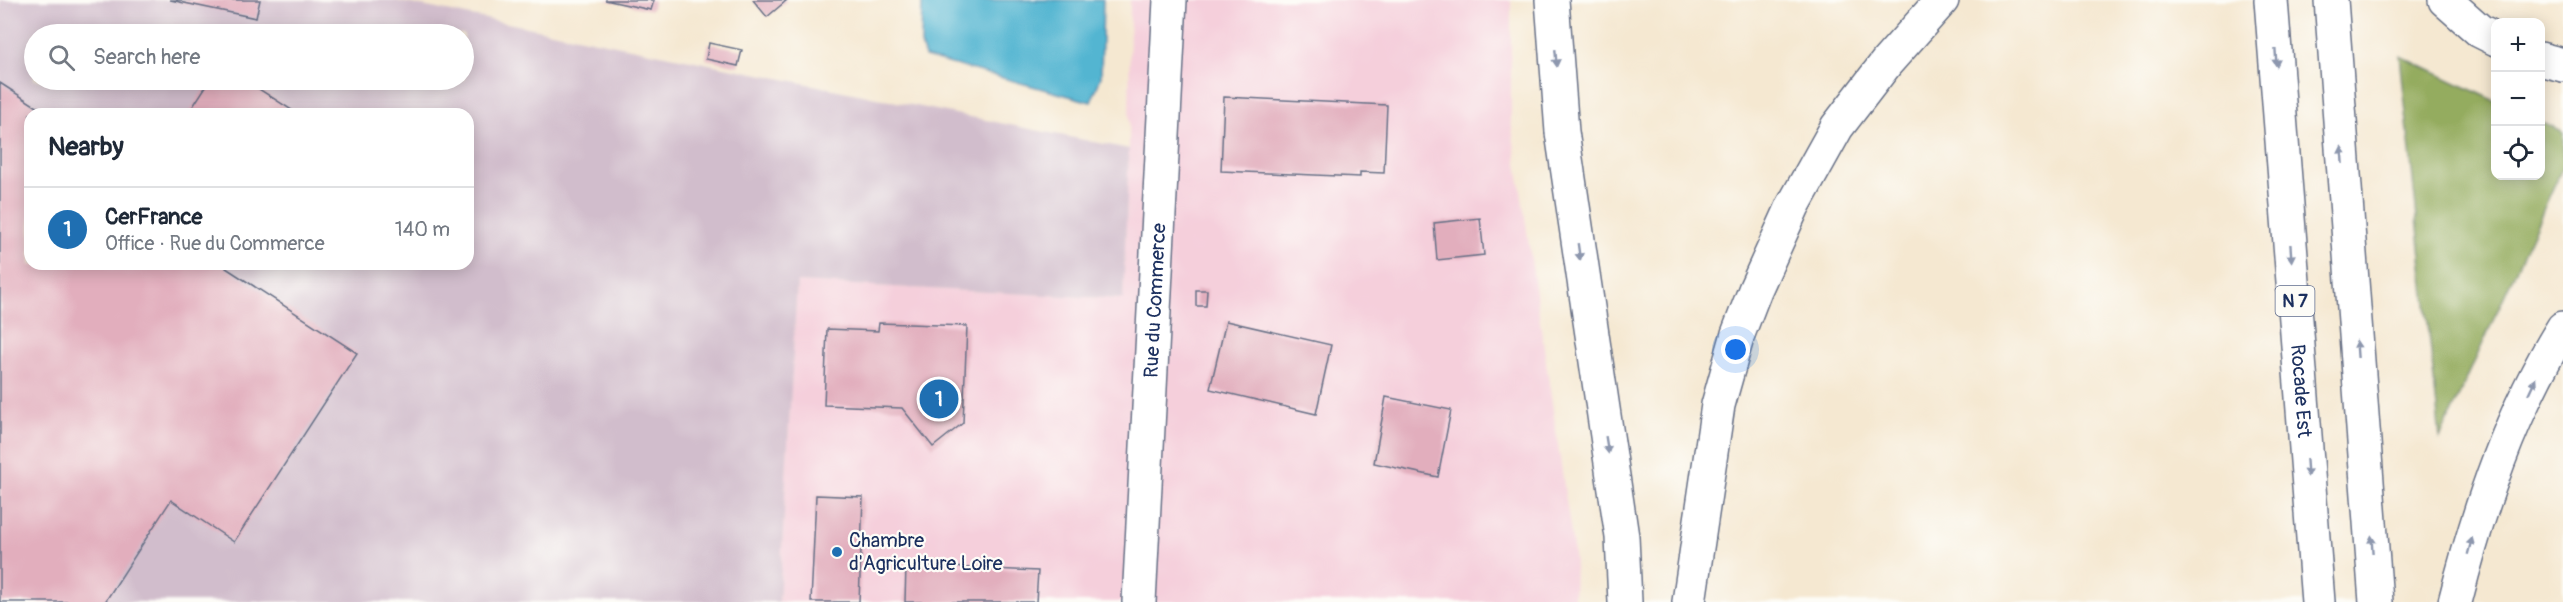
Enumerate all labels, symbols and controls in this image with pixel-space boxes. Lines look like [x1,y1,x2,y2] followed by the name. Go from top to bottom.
[2491,18,2545,180] map controls
[2491,18,2545,72] button: +
[24,24,474,90] search box
[45,41,78,74] icon: search
[93,43,200,71] text: Search here
[1551,49,1561,68] one-way arrow
[2271,49,2280,68] one-way arrow
[2491,72,2545,126] button: −
[2491,126,2545,180] button: locate
[48,131,124,163] text: Nearby
[2337,145,2347,164] one-way arrow
[105,203,202,231] text: CerFrance
[64,217,71,242] text: 1
[395,217,450,242] text: 140 m
[1138,222,1171,379] street label: Rue du Commerce
[105,231,325,256] text: Office · Rue du Commerce
[1574,243,1583,262] one-way arrow
[2286,243,2296,262] one-way arrow
[2276,286,2314,316] road number: N 7
[1721,335,1750,364] your location
[2352,340,2362,359] one-way arrow
[2285,343,2318,439] street label: Rocade Est
[920,376,958,422] pin: 1
[2527,377,2536,394] one-way arrow
[1603,435,1612,454] one-way arrow
[2303,459,2312,478] one-way arrow
[849,528,1003,576] place label: Chambre d'Agriculture Loire
[2367,534,2377,553] one-way arrow
[2466,536,2476,555] one-way arrow
[830,545,844,559] marker: Chambre d'Agriculture Loire

